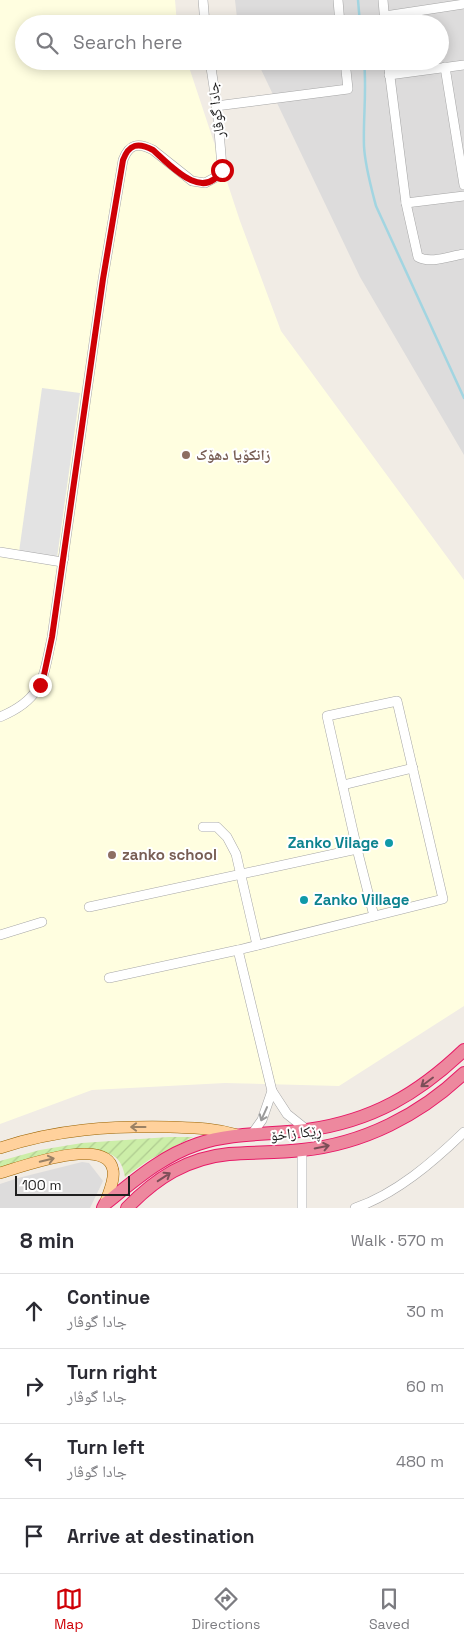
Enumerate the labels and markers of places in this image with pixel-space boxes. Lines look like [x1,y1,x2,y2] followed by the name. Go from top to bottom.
[196,445,271,464] place label: زانکۆیا دهۆک
[180,449,192,461] marker: زانکۆیا دهۆک
[288,833,379,852] place label: Zanko Vilage
[383,837,395,849] marker: Zanko Vilage
[122,845,217,864] place label: zanko school
[106,849,118,861] marker: zanko school
[314,890,410,909] place label: Zanko Village
[298,894,310,906] marker: Zanko Village

